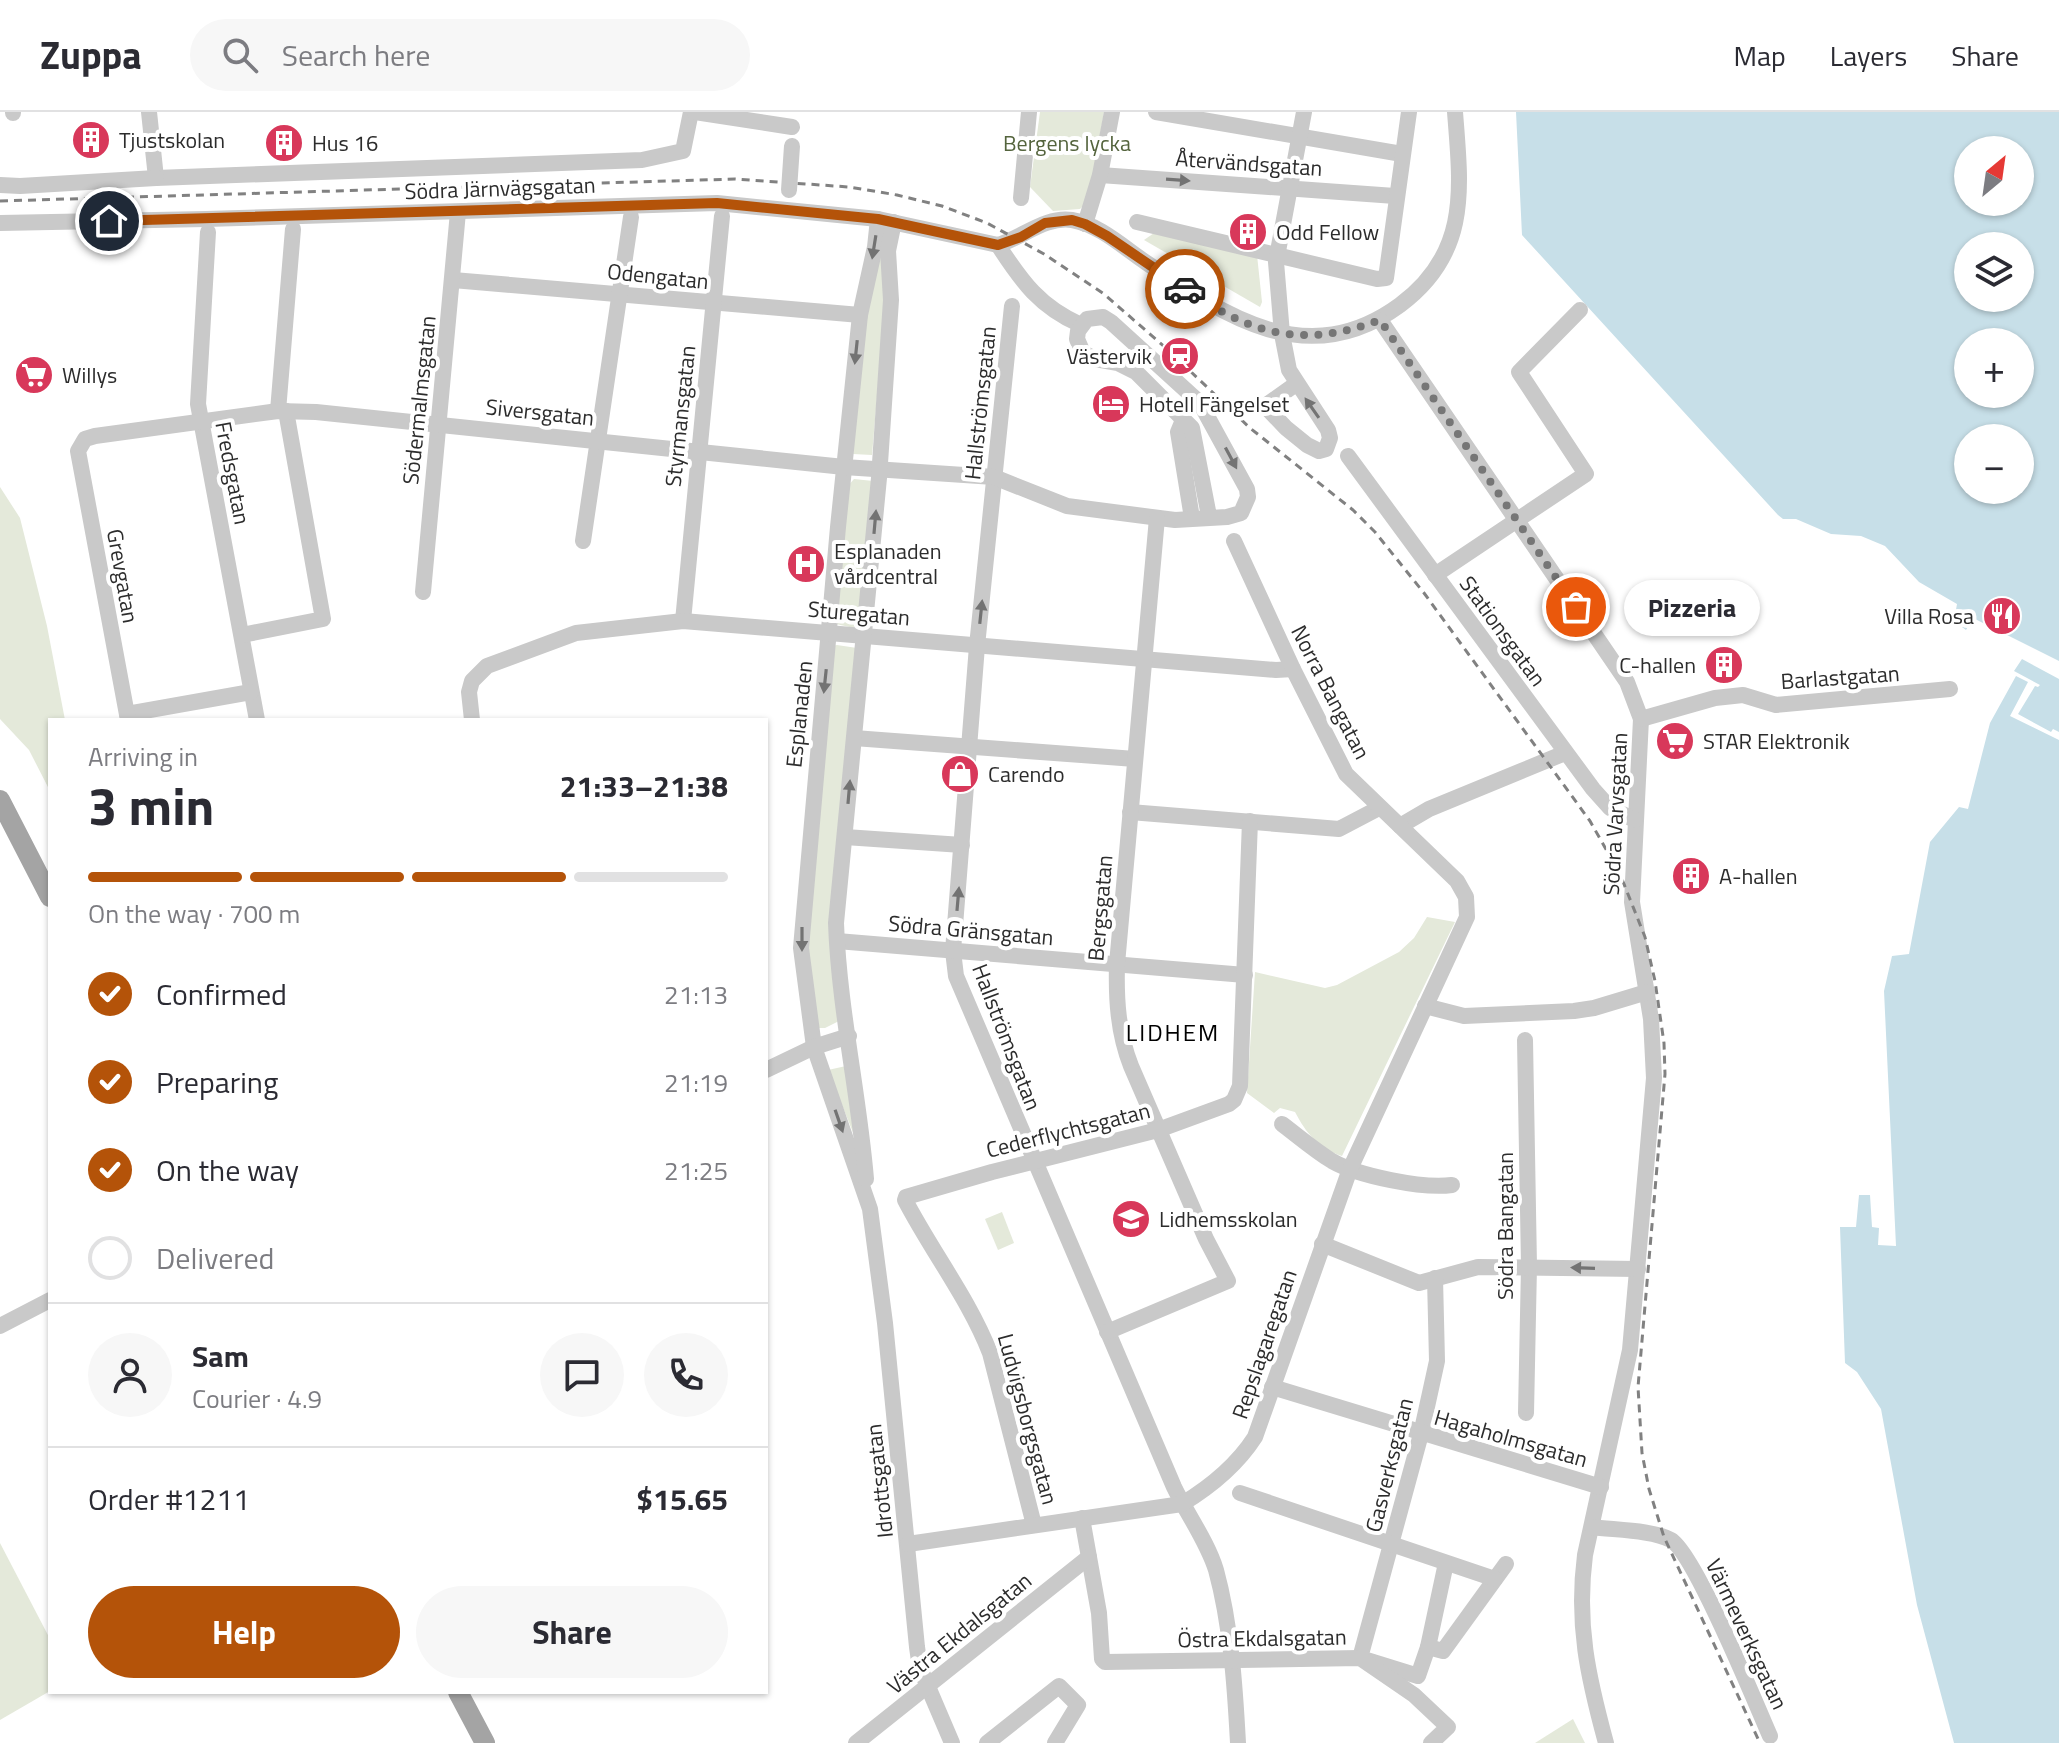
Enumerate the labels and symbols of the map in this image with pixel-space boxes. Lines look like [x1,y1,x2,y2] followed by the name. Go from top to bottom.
[70,119,112,161] building icon: Tjustskolan
[263,122,305,164] building icon: Hus 16
[119,123,225,157] place label: Tjustskolan
[312,126,378,160] place label: Hus 16
[1003,126,1131,160] park label: Bergens lycka
[1954,136,2034,216] north arrow
[1174,141,1324,185] street label: Återvändsgatan
[404,168,596,208] street label: Södra Järnvägsgatan
[1166,174,1191,187] one-way arrow
[75,187,143,255] pin
[1227,211,1269,253] building icon: Odd Fellow
[1276,215,1380,249] place label: Odd Fellow
[868,235,880,260] one-way arrow
[1145,249,1225,329] courier
[606,254,710,298] street label: Odengatan
[393,314,445,486] street label: Södermalmsgatan
[955,324,1005,482] street label: Hallströmsgatan
[1159,335,1201,377] station icon: Västervik
[1066,339,1152,373] place label: Västervik
[849,340,862,365] one-way arrow
[656,344,704,488] street label: Styrmansgatan
[13,354,55,396] supermarket icon: Willys
[62,358,117,392] place label: Willys
[1090,383,1132,425] hotel icon: Hotell Fängelset
[1139,387,1290,421] place label: Hotell Fängelset
[484,389,596,435] street label: Siversgatan
[1305,398,1320,419] one-way arrow
[206,419,260,527] street label: Fredsgatan
[1224,447,1237,470] one-way arrow
[868,509,881,534] one-way arrow
[98,526,148,626] street label: Grevgatan
[834,534,942,593] place label: Esplanaden vårdcentral
[785,543,827,585] hospital icon: Esplanaden vårdcentral
[1451,569,1555,693] street label: Stationsgatan
[1542,573,1610,641] pin
[1624,579,1760,635] callout: Pizzeria
[806,592,912,634] street label: Sturegatan
[1981,595,2023,637] restaurant icon: Villa Rosa
[974,599,987,624] one-way arrow
[1884,599,1974,633] place label: Villa Rosa
[1283,619,1379,765] street label: Norra Bangatan
[1703,644,1745,686] building icon: C-hallen
[1619,648,1696,682] place label: C-hallen
[1779,656,1901,698] street label: Barlastgatan
[776,659,822,769] street label: Esplanaden
[818,668,831,693] one-way arrow
[1654,720,1696,762] supermarket icon: STAR Elektronik
[1703,724,1850,758] place label: STAR Elektronik
[1594,732,1636,896] street label: Södra Varvsgatan
[939,753,981,795] shop icon: Carendo
[988,757,1065,791] place label: Carendo
[843,779,856,804] one-way arrow
[1078,854,1122,962] street label: Bergsgatan
[1670,855,1712,897] building icon: A-hallen
[1719,859,1797,893] place label: A-hallen
[952,886,965,911] one-way arrow
[887,906,1055,954] street label: Södra Gränsgatan
[795,927,808,952] one-way arrow
[963,959,1051,1115] street label: Hallströmsgatan
[1126,1014,1220,1050] district label: LIDHEM
[982,1093,1154,1167] street label: Cederflychtsgatan
[834,1109,846,1133] one-way arrow
[1488,1152,1522,1300] street label: Södra Bangatan
[1110,1198,1152,1240] school or university icon: Lidhemsskolan
[1159,1202,1298,1236] place label: Lidhemsskolan
[1570,1262,1595,1274] one-way arrow
[1223,1265,1305,1423] street label: Repslagaregatan
[989,1330,1067,1508] street label: Ludvigsborgsgatan
[1356,1394,1422,1536] street label: Gasverksgatan
[1430,1400,1592,1476] street label: Hagaholmsgatan
[856,1422,902,1540] street label: Idrottsgatan
[1697,1553,1797,1715] street label: Värmeverksgatan
[879,1564,1039,1702] street label: Västra Ekdalsgatan
[1177,1620,1347,1656] street label: Östra Ekdalsgatan

